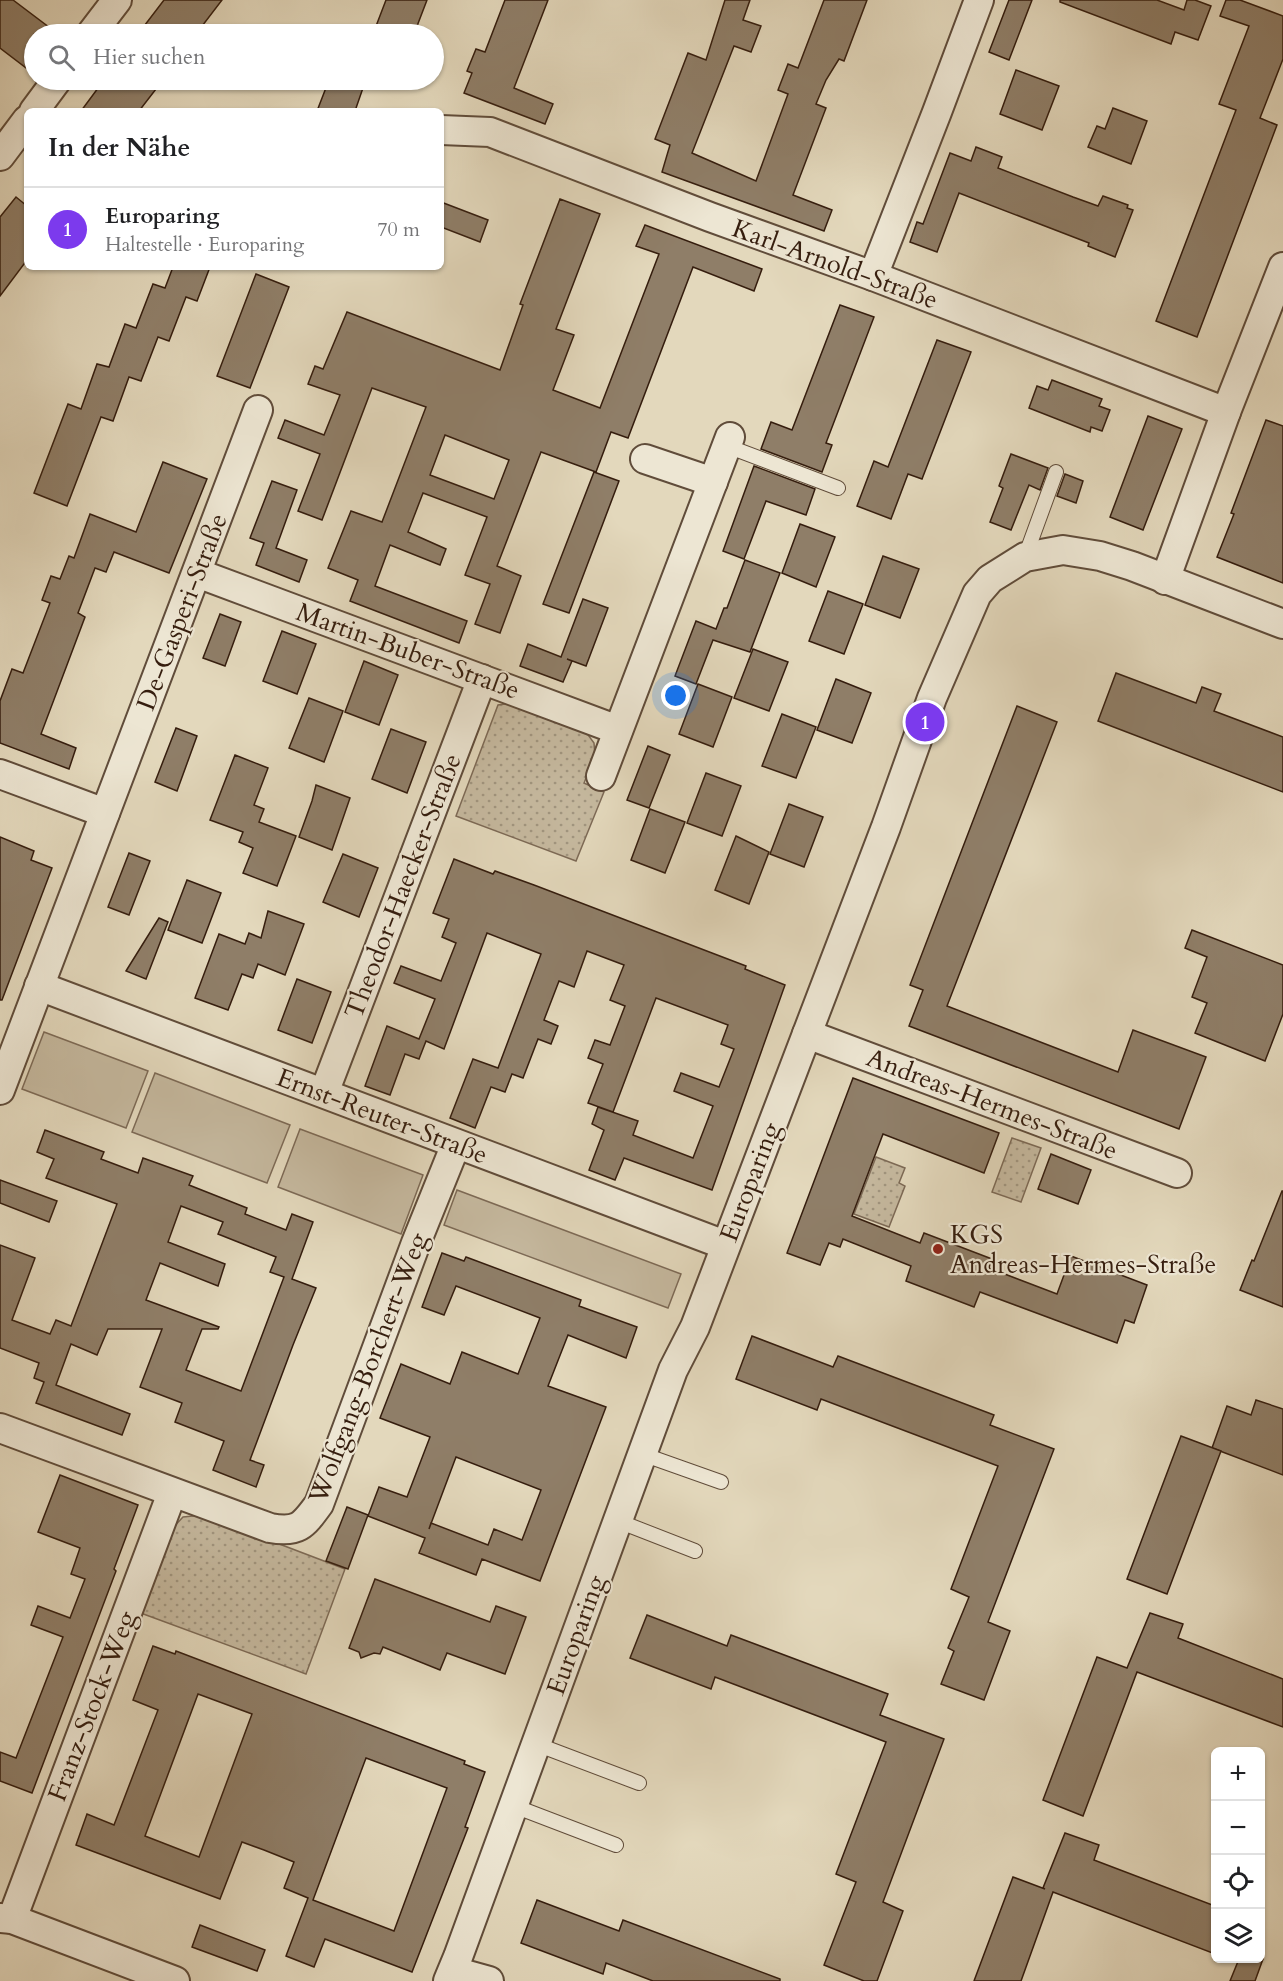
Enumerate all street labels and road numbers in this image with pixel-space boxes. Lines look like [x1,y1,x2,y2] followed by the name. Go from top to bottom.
[727,211,943,317] street label: Karl-Arnold-Straße
[128,508,236,716] street label: De-Gasperi-Straße
[292,594,524,708] street label: Martin-Buber-Straße
[336,749,470,1023] street label: Theodor-Haecker-Straße
[861,1040,1123,1168] street label: Andreas-Hermes-Straße
[272,1060,492,1172] street label: Ernst-Reuter-Straße
[711,1117,789,1247] street label: Europaring
[300,1227,436,1509] street label: Wolfgang-Borchert-Weg
[538,1570,614,1700] street label: Europaring
[40,1605,145,1806] street label: Franz-Stock-Weg

